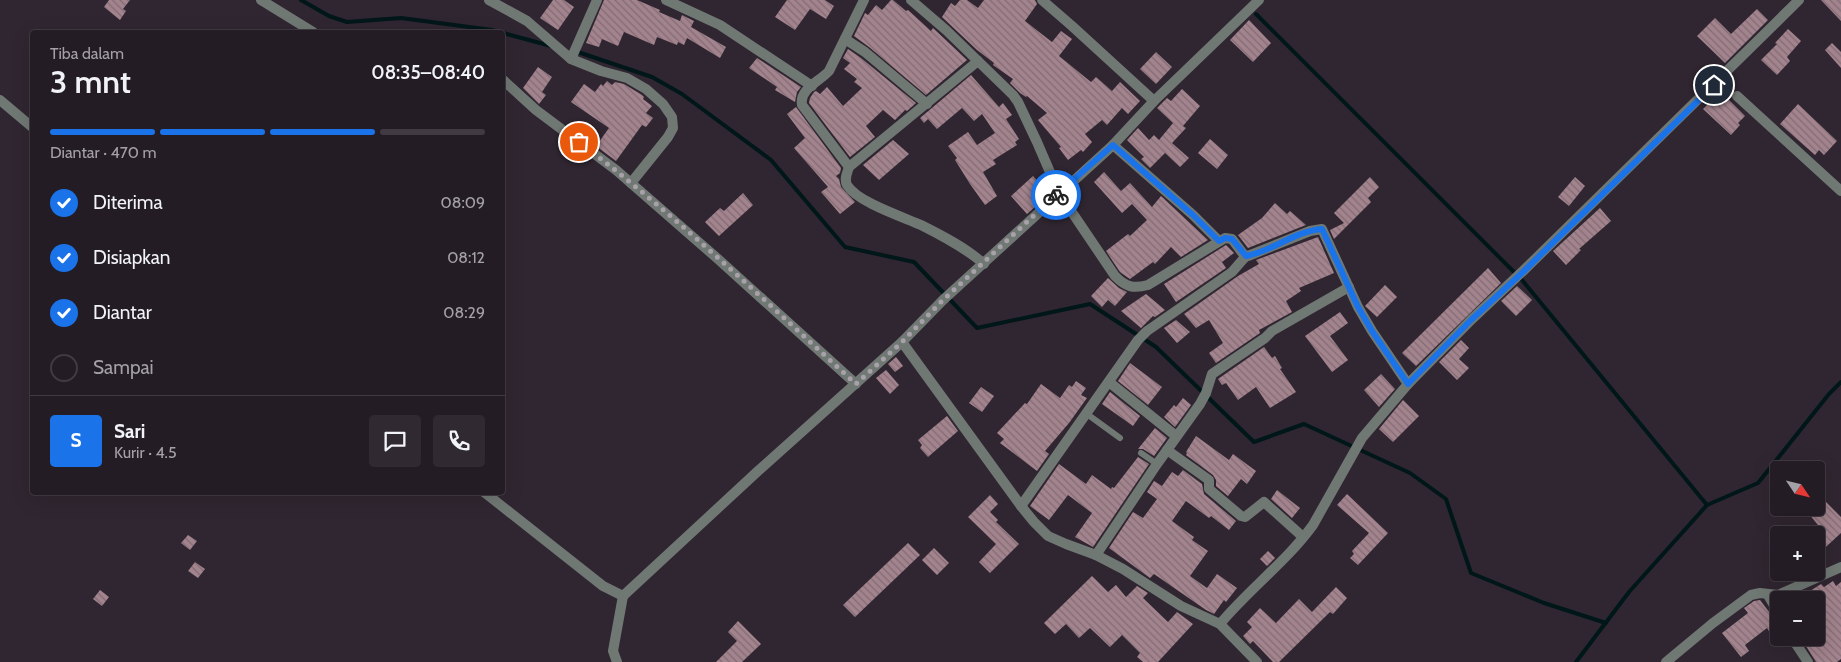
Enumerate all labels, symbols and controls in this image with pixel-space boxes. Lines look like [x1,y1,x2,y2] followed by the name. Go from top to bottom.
[50,44,124,63] text: Tiba dalam
[371,61,485,84] text: 08:35–08:40
[50,62,131,101] text: 3 mnt
[1693,64,1735,106] pin
[1700,71,1728,99] icon: home
[558,121,600,163] pin
[565,128,593,156] icon: bag
[50,143,157,162] text: Diantar · 470 m
[1031,170,1081,220] courier
[1042,181,1070,209] icon: bike
[50,189,78,217] icon: check
[93,191,163,214] text: Diterima
[441,193,485,212] text: 08:09
[50,244,78,272] icon: check
[93,246,170,269] text: Disiapkan
[447,248,485,267] text: 08:12
[50,299,78,327] icon: check
[93,301,152,324] text: Diantar
[443,303,485,322] text: 08:29
[93,356,154,379] text: Sampai
[369,415,421,467] button: chat
[433,415,485,467] button: phone
[114,420,145,443] text: Sari
[70,429,82,452] text: S
[114,443,177,462] text: Kurir · 4.5
[1770,461,1825,516] north arrow
[1770,461,1825,646] map controls
[1770,526,1825,581] button: +
[1770,591,1825,646] button: −

